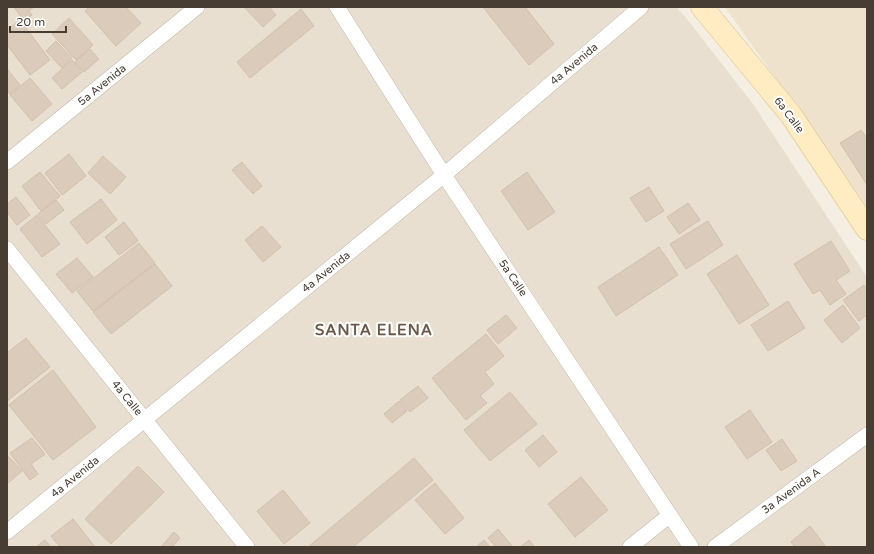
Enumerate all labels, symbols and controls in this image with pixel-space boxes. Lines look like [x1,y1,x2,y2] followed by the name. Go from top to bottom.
[10,8,66,34] scale bar
[16,15,45,29] text: 20 m
[547,40,601,88] street label: 4a Avenida
[75,62,129,108] street label: 5a Avenida
[771,95,807,135] street label: 6a Calle
[299,249,353,295] street label: 4a Avenida
[496,257,530,299] street label: 5a Calle
[315,321,433,339] district label: SANTA ELENA
[109,378,145,418] street label: 4a Calle
[48,454,102,500] street label: 4a Avenida
[759,465,823,517] street label: 3a Avenida A

